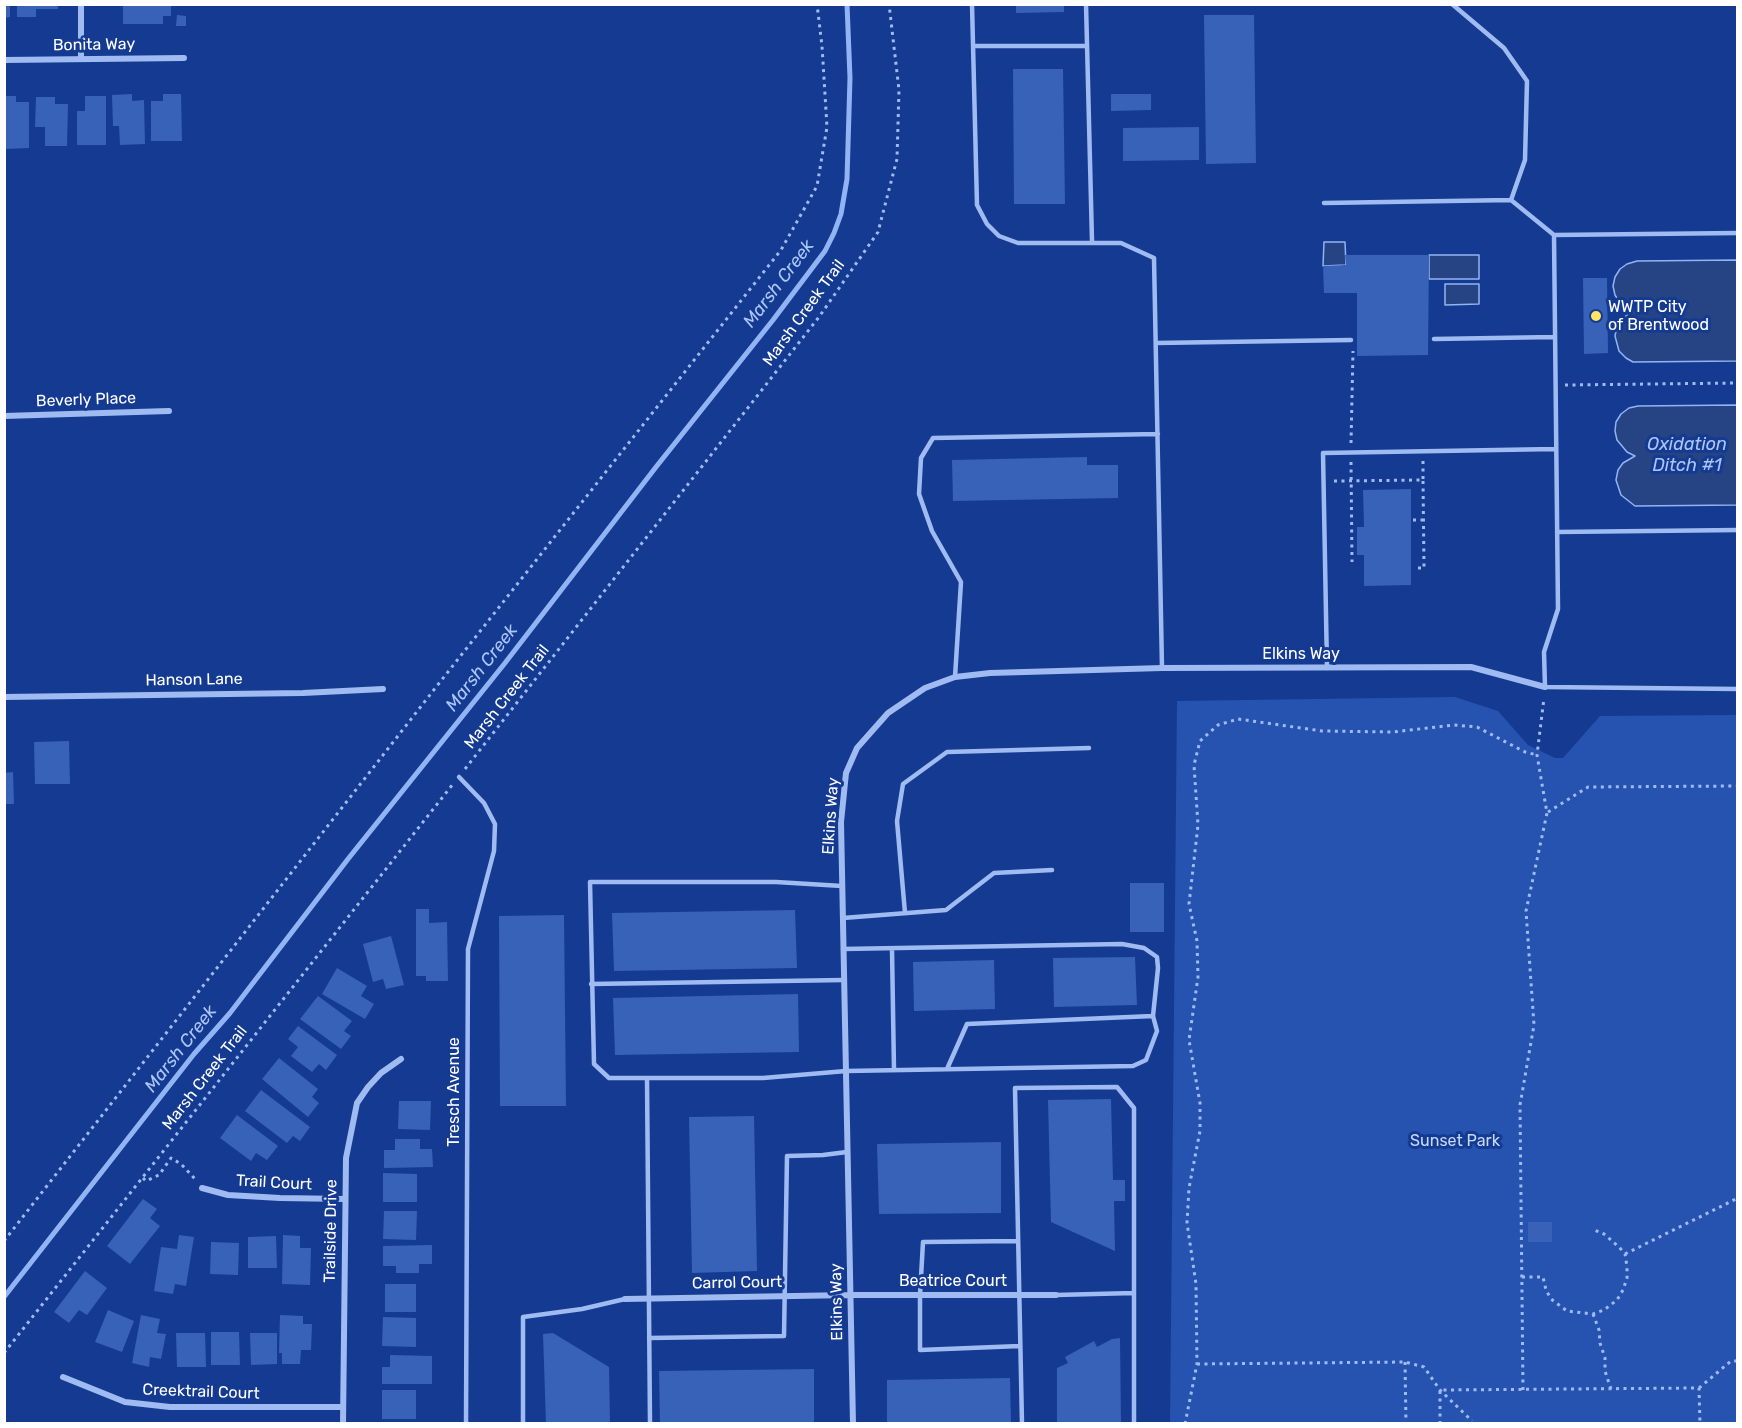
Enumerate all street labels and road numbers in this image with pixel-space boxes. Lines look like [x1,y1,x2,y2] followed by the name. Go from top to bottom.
[53,35,135,55] street label: Bonita Way
[759,256,849,370] street label: Marsh Creek Trail
[35,389,137,411] street label: Beverly Place
[460,641,554,753] street label: Marsh Creek Trail
[1262,644,1340,664] street label: Elkins Way
[145,670,243,690] street label: Hanson Lane
[819,777,843,855] street label: Elkins Way
[158,1022,252,1134] street label: Marsh Creek Trail
[444,1037,464,1147] street label: Tresch Avenue
[235,1171,313,1195] street label: Trail Court
[320,1179,342,1283] street label: Trailside Drive
[827,1263,847,1341] street label: Elkins Way
[899,1271,1007,1291] street label: Beatrice Court
[692,1273,782,1293] street label: Carrol Court
[142,1380,260,1404] street label: Creektrail Court

